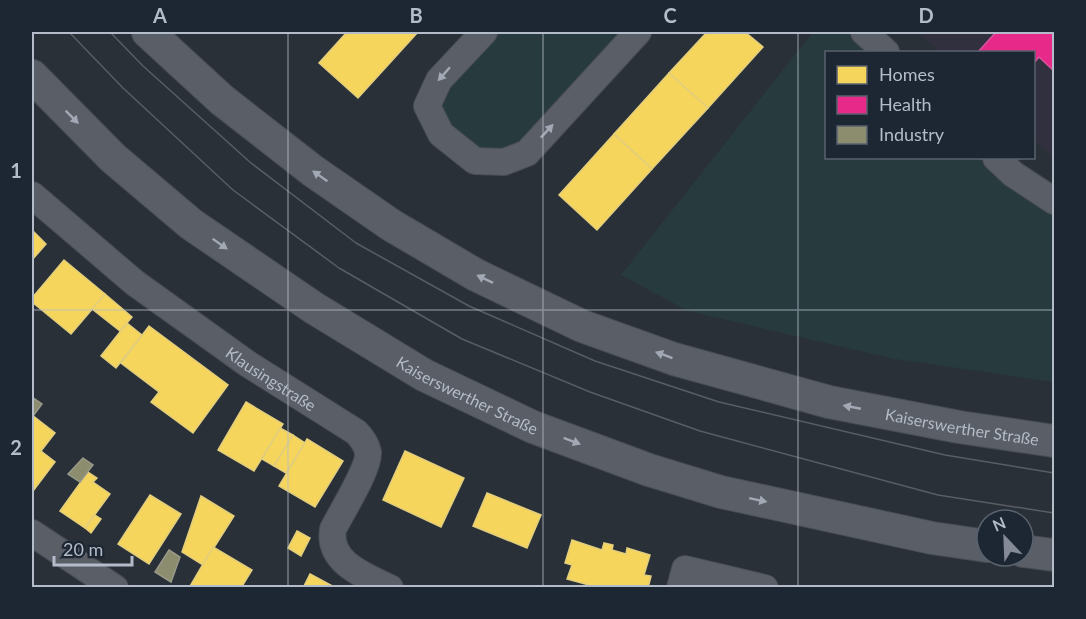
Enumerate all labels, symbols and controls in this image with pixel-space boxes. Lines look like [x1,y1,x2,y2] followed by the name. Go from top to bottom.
[152,3,167,27] text: A
[409,3,423,27] text: B
[663,3,677,27] text: C
[918,3,934,27] text: D
[825,51,1035,159] legend
[879,63,935,85] text: Homes
[438,66,451,82] one-way arrow
[879,93,932,115] text: Health
[65,110,79,124] one-way arrow
[540,123,554,138] one-way arrow
[879,123,945,145] text: Industry
[10,158,22,182] text: 1
[312,170,328,182] one-way arrow
[212,238,228,250] one-way arrow
[476,275,493,284] one-way arrow
[223,342,320,414] street label: Klausingstraße
[655,350,673,360] one-way arrow
[394,351,541,438] street label: Kaiserswerther Straße
[842,402,861,411] one-way arrow
[884,404,1040,448] street label: Kaiserswerther Straße
[10,435,22,459] text: 2
[564,437,582,447] one-way arrow
[749,496,768,505] one-way arrow
[975,508,1035,568] north arrow
[990,513,1008,535] text: N
[54,529,132,567] scale bar
[63,538,103,560] text: 20 m

